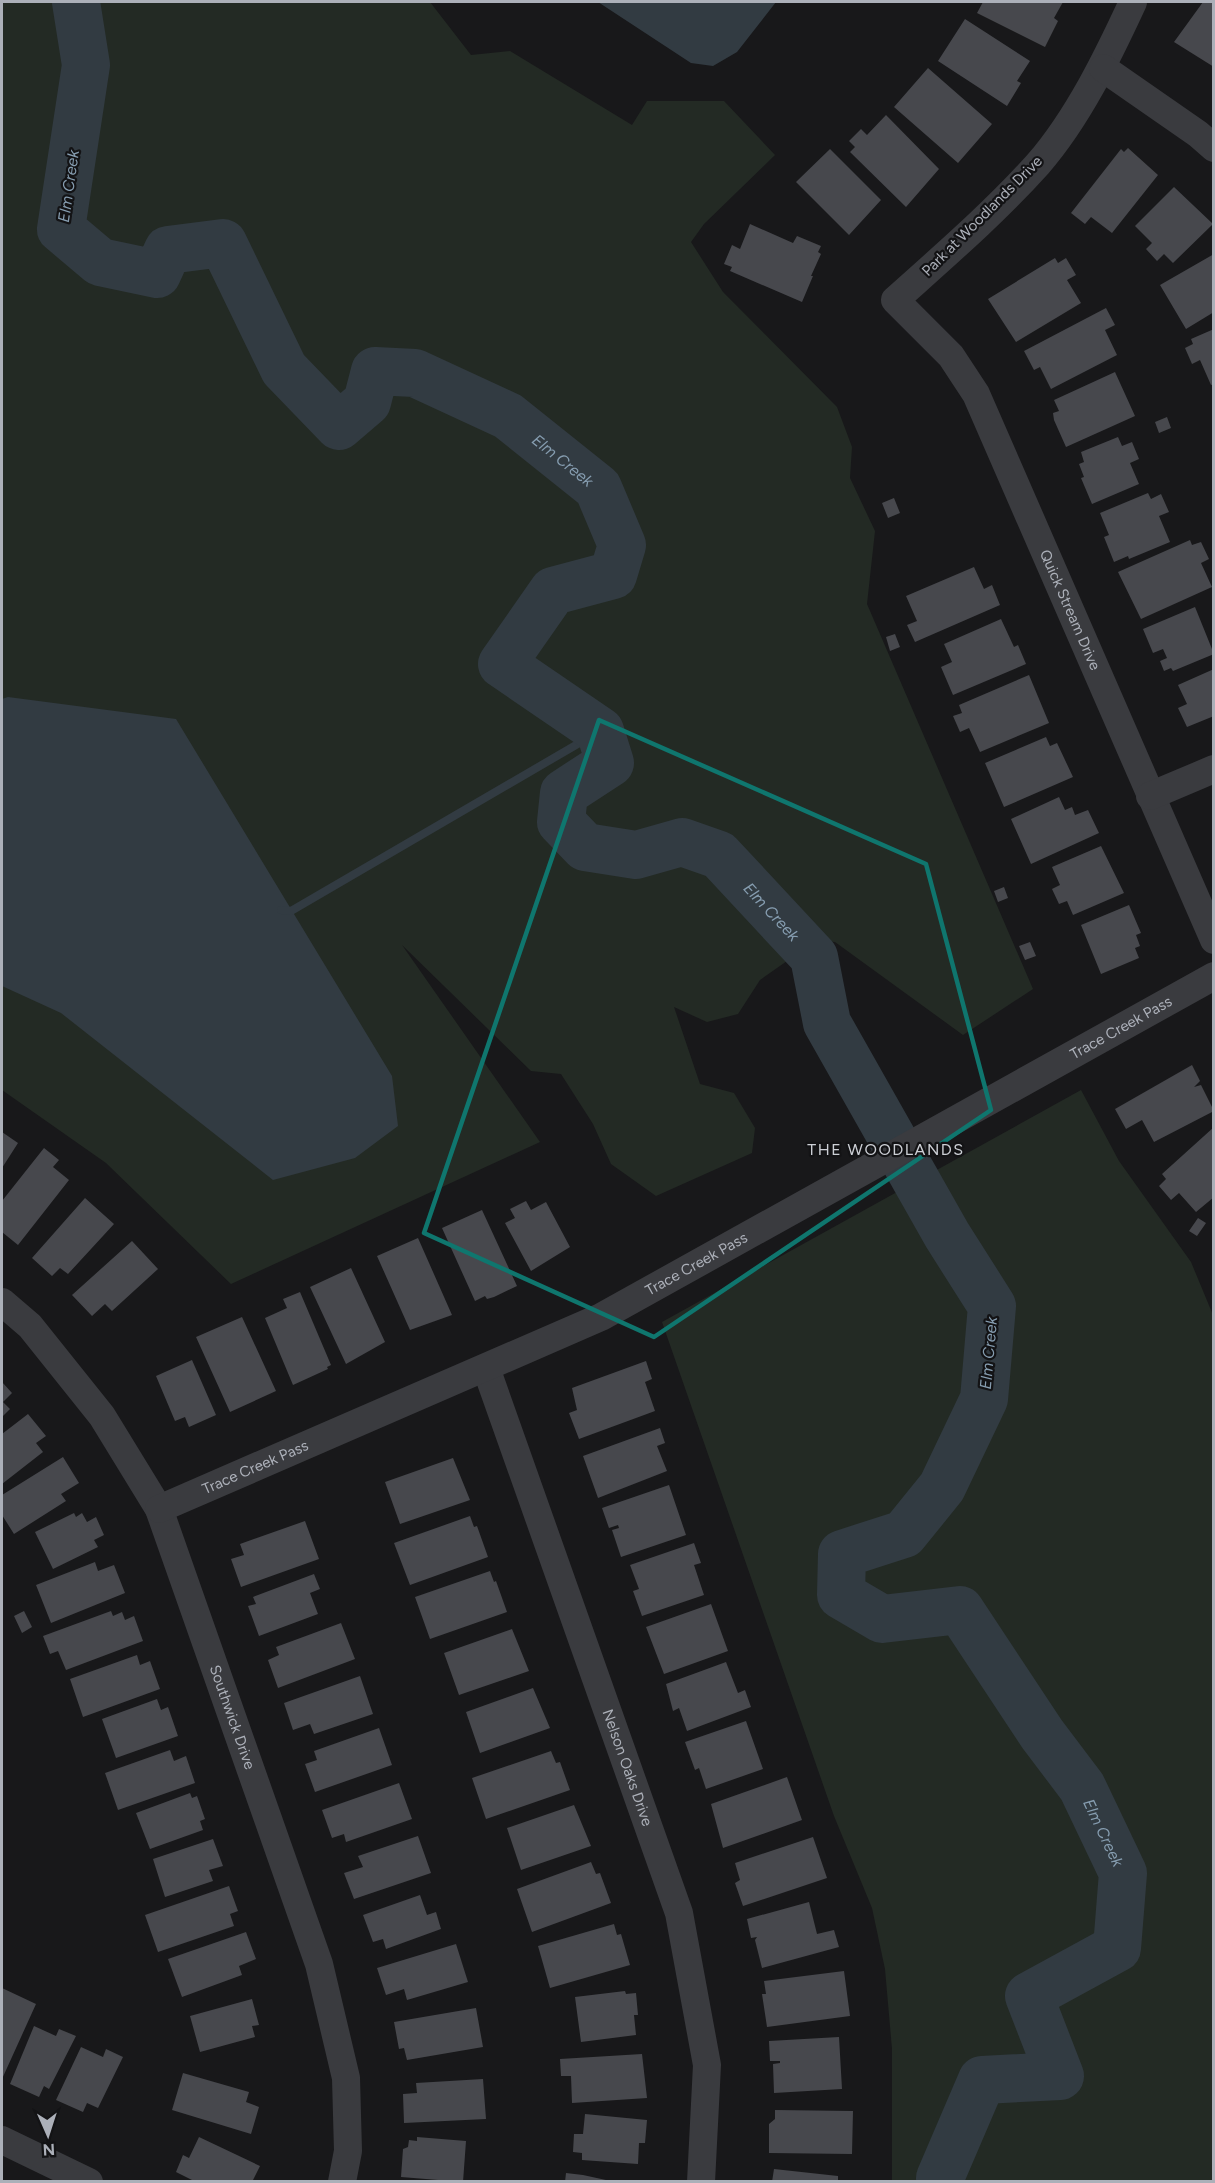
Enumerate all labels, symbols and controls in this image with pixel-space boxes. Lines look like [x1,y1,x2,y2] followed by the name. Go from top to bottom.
[54,147,83,223] water label: Elm Creek
[918,152,1046,280] street label: Park at Woodlands Drive
[528,430,598,491] water label: Elm Creek
[1036,547,1104,673] street label: Quick Stream Drive
[740,879,804,946] water label: Elm Creek
[1067,992,1175,1063] street label: Trace Creek Pass
[807,1140,965,1159] district label: THE WOODLANDS
[642,1228,750,1300] street label: Trace Creek Pass
[976,1315,1001,1390] water label: Elm Creek
[199,1436,311,1498] street label: Trace Creek Pass
[206,1663,259,1772] street label: Southwick Drive
[599,1707,657,1829] street label: Nelson Oaks Drive
[1079,1796,1128,1871] water label: Elm Creek
[18,2105,78,2165] north arrow
[42,2140,55,2159] text: N

